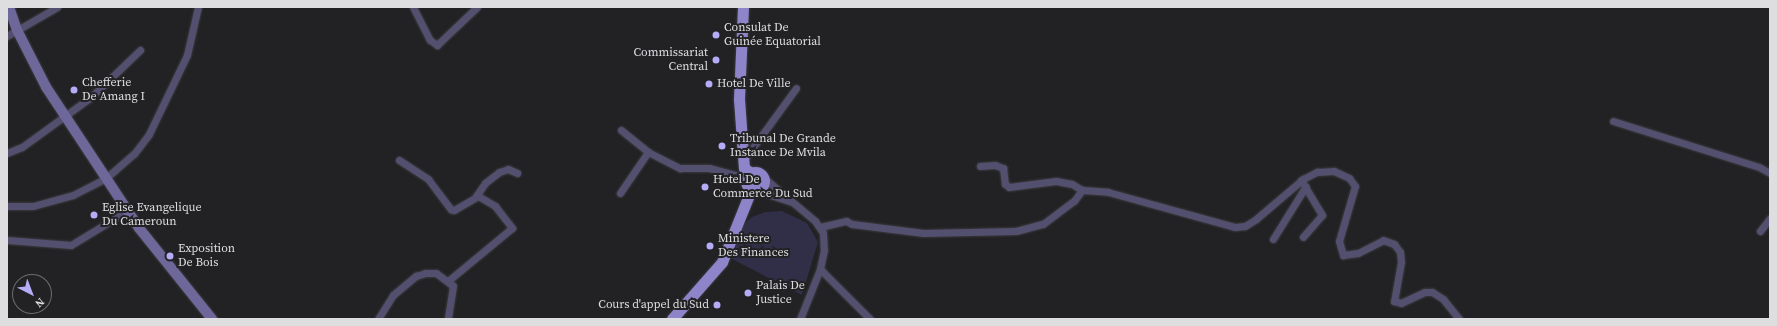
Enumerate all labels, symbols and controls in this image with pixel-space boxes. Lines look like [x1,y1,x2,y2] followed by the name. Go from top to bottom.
[724,21,821,49] place label: Consulat De Guinée Equatorial
[711,30,721,40] marker: Consulat De Guinée Equatorial
[634,46,708,74] place label: Commissariat Central
[711,55,721,65] marker: Commissariat Central
[82,76,145,104] place label: Chefferie De Amang I
[717,77,791,91] place label: Hotel De Ville
[704,79,714,89] marker: Hotel De Ville
[69,85,79,95] marker: Chefferie De Amang I
[730,132,836,160] place label: Tribunal De Grande Instance De Mvila
[717,141,727,151] marker: Tribunal De Grande Instance De Mvila
[713,173,813,201] place label: Hotel De Commerce Du Sud
[700,182,710,192] marker: Hotel De Commerce Du Sud
[102,201,202,229] place label: Eglise Evangelique Du Cameroun
[89,210,99,220] marker: Eglise Evangelique Du Cameroun
[718,232,789,260] place label: Ministere Des Finances
[705,241,715,251] marker: Ministere Des Finances
[178,242,235,270] place label: Exposition De Bois
[165,251,175,261] marker: Exposition De Bois
[12,274,52,314] north arrow
[756,279,805,307] place label: Palais De Justice
[743,288,753,298] marker: Palais De Justice
[32,294,48,311] text: N
[598,298,709,312] place label: Cours d'appel du Sud
[712,300,722,310] marker: Cours d'appel du Sud

